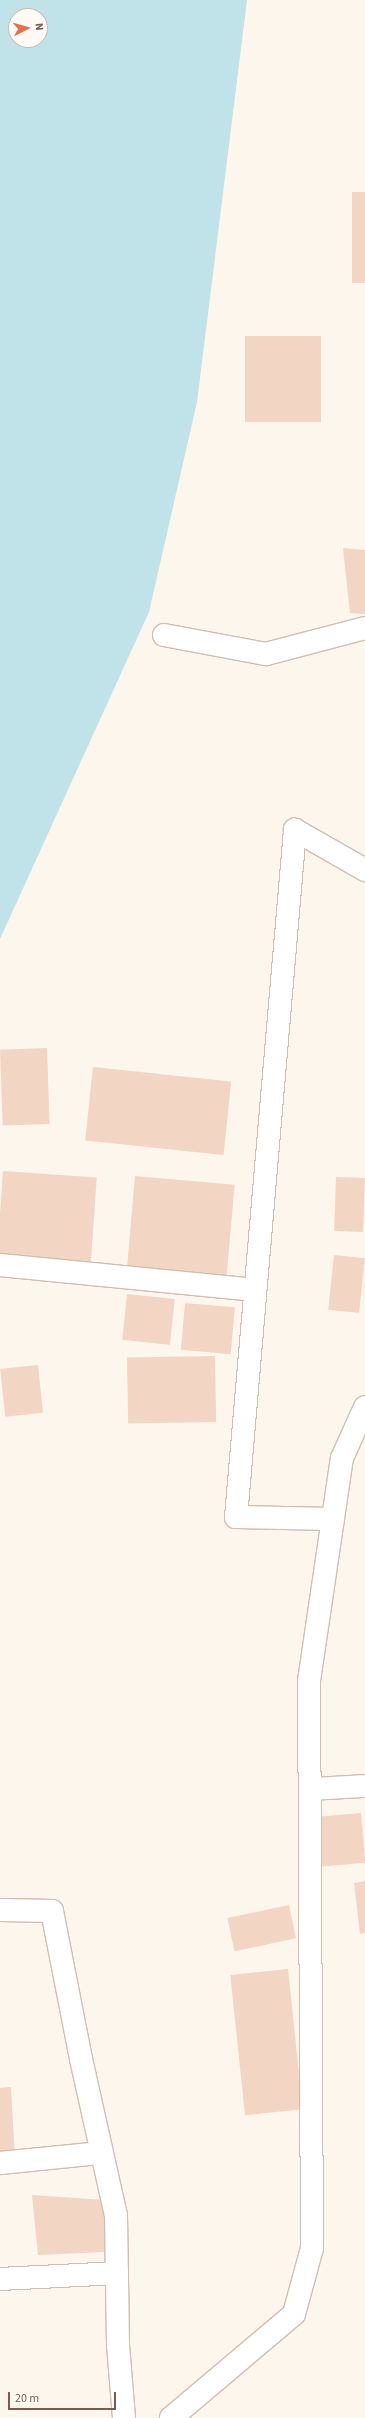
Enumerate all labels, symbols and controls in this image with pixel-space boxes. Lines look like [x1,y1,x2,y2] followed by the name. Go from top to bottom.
[8,8,48,48] north arrow
[32,22,47,31] text: N
[10,2384,118,2410] scale bar
[15,2390,39,2407] text: 20 m

